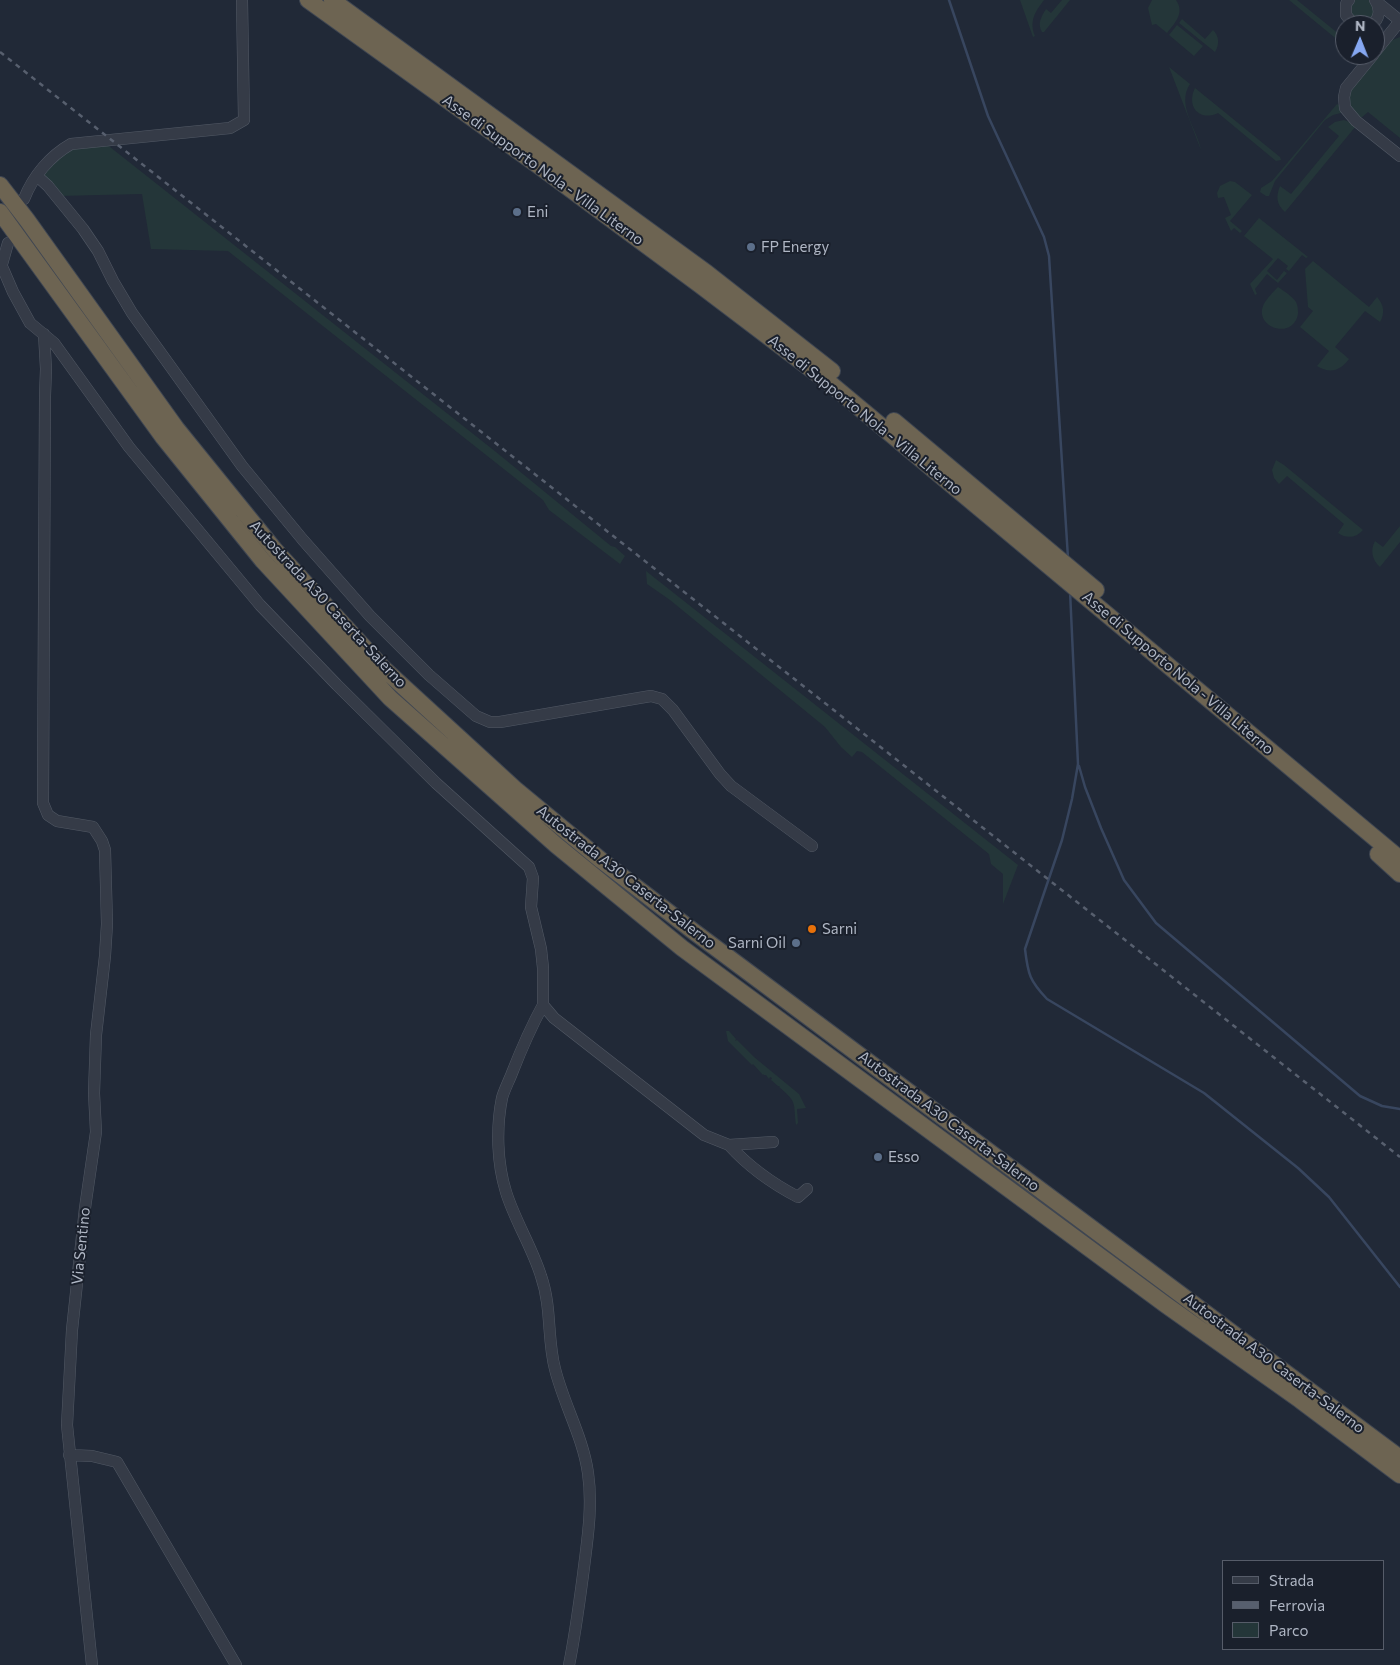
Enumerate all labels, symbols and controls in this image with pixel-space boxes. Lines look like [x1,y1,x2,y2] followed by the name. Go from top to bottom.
[1335,15,1385,65] north arrow
[1355,17,1366,34] text: N
[439,91,647,249] street label: Asse di Supporto Nola - Villa Literno
[527,203,548,221] place label: Eni
[511,206,523,218] marker: Eni
[761,238,829,256] place label: FP Energy
[745,241,757,253] marker: FP Energy
[764,331,966,499] street label: Asse di Supporto Nola - Villa Literno
[246,517,410,691] street label: Autostrada A30 Caserta-Salerno
[1079,588,1277,758] street label: Asse di Supporto Nola - Villa Literno
[533,802,719,952] street label: Autostrada A30 Caserta-Salerno
[822,920,857,938] place label: Sarni
[806,923,818,935] marker: Sarni
[728,934,786,952] place label: Sarni Oil
[790,937,802,949] marker: Sarni Oil
[855,1047,1043,1195] street label: Autostrada A30 Caserta-Salerno
[888,1148,919,1166] place label: Esso
[872,1151,884,1163] marker: Esso
[68,1206,94,1286] street label: Via Sentino
[1180,1289,1368,1437] street label: Autostrada A30 Caserta-Salerno
[1222,1560,1385,1650] legend
[1269,1571,1314,1589] text: Strada
[1269,1596,1325,1614] text: Ferrovia
[1269,1621,1308,1639] text: Parco

